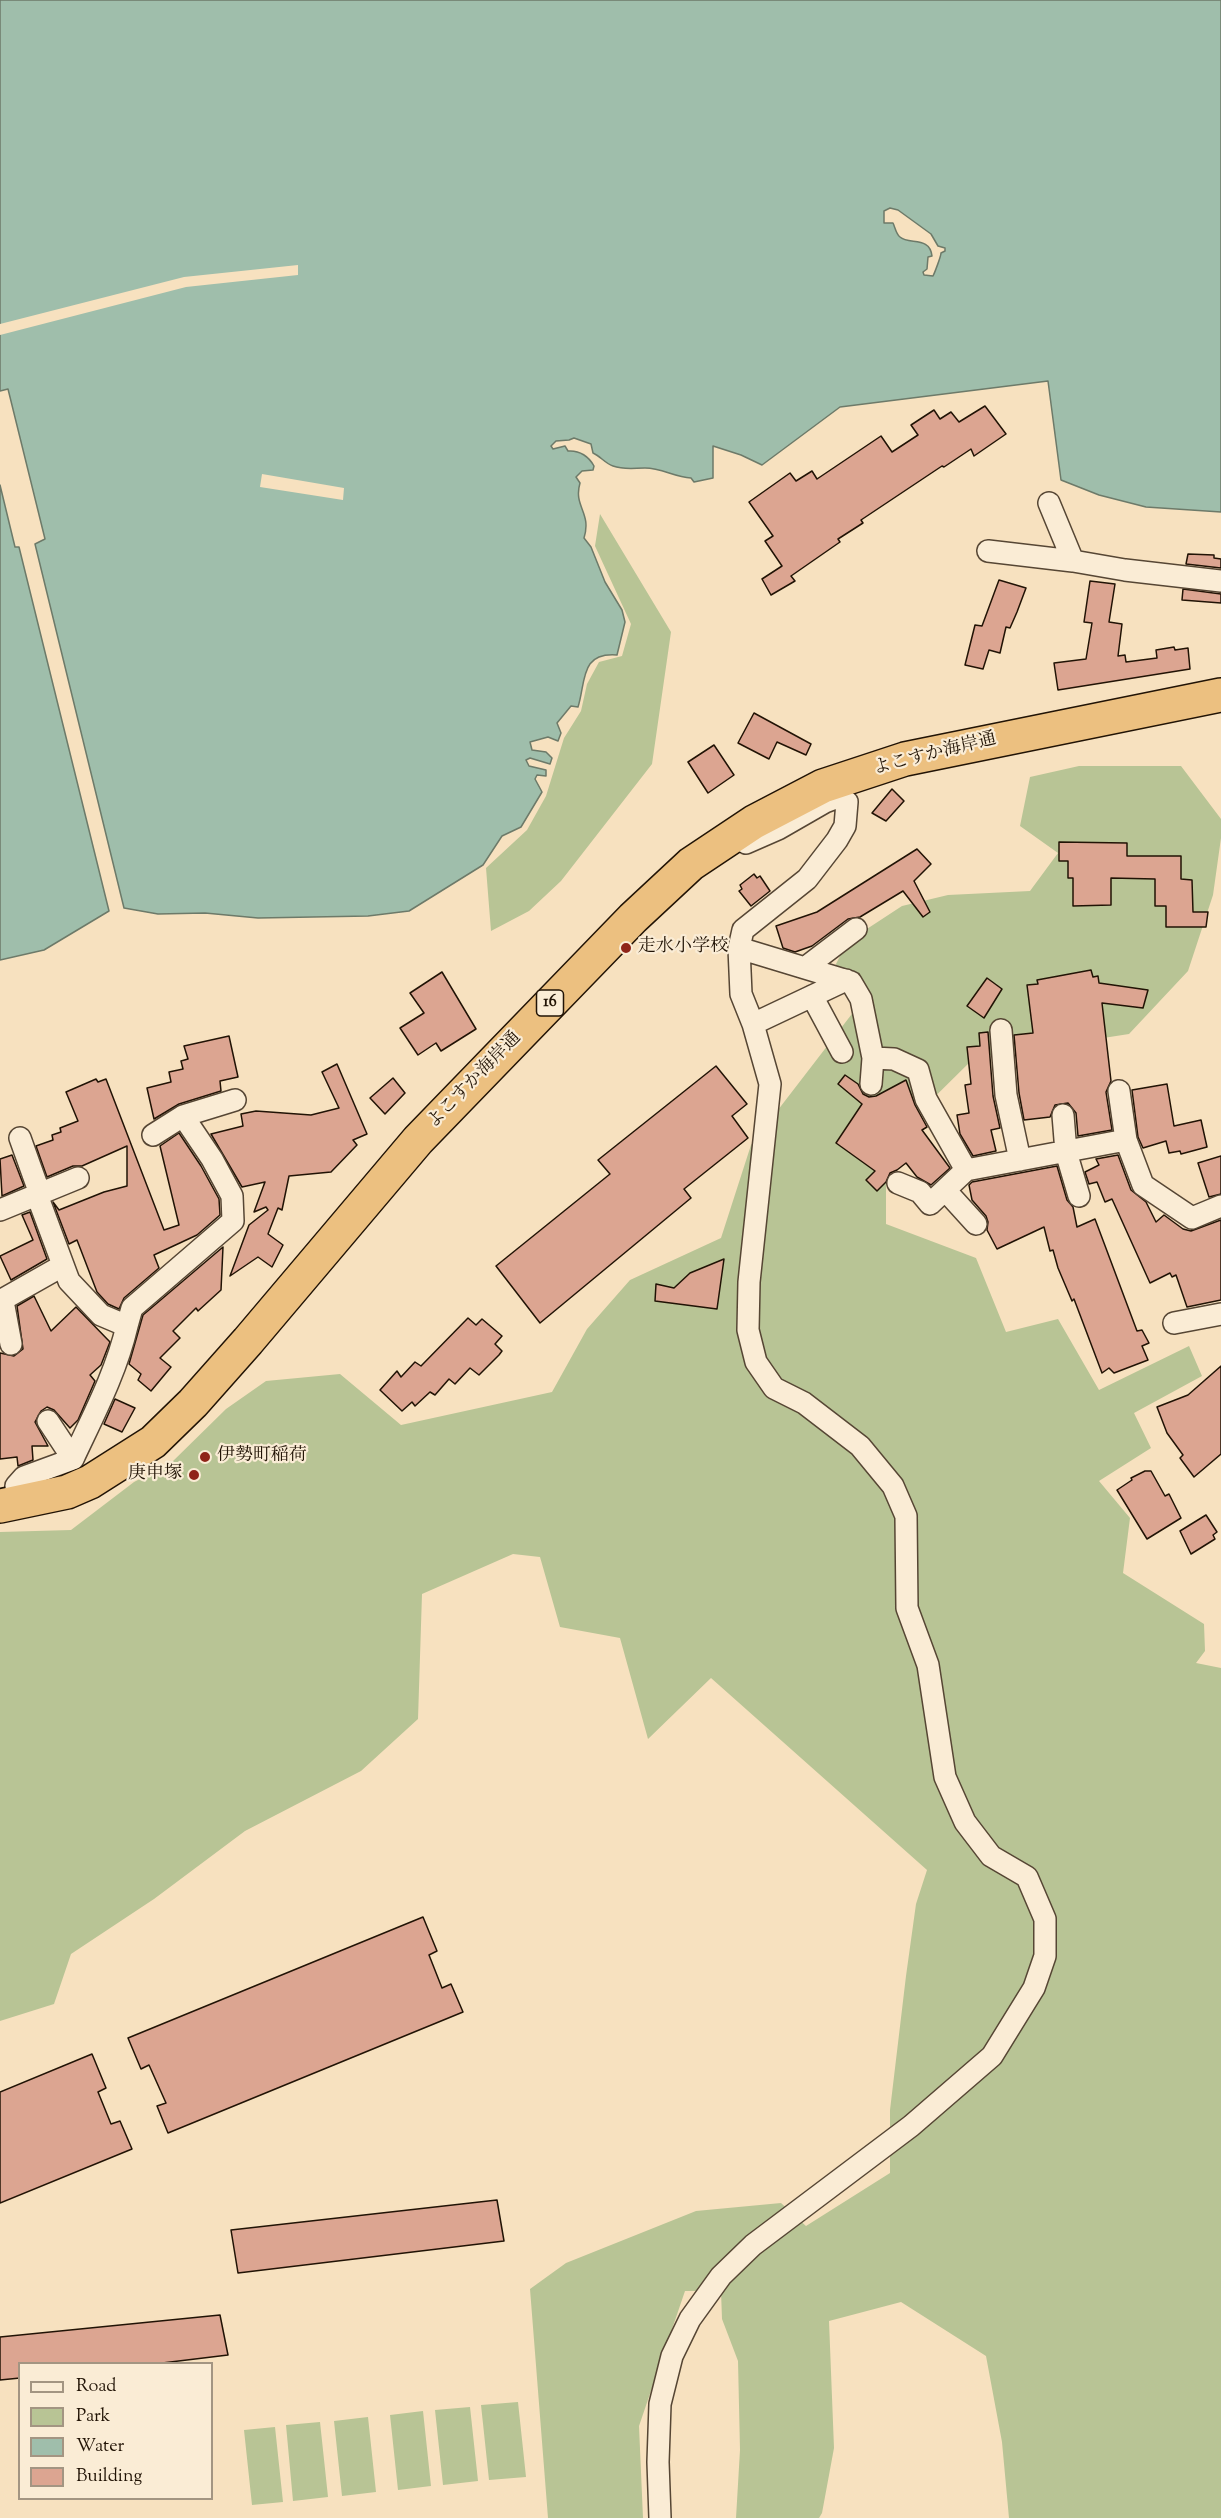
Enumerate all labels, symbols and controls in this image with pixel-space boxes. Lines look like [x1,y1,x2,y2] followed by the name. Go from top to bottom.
[871,729,999,781] street label: よこすか海岸通
[638,937,728,959] place label: 走水小学校
[619,941,633,955] marker: 走水小学校
[536,990,564,1016] road number: 16
[423,1028,527,1134] street label: よこすか海岸通
[217,1446,307,1468] place label: 伊勢町稲荷
[198,1450,212,1464] marker: 伊勢町稲荷
[128,1464,182,1486] place label: 庚申塚
[187,1468,201,1482] marker: 庚申塚
[18,2362,213,2500] legend
[76,2374,116,2400] text: Road
[76,2404,110,2430] text: Park
[76,2434,124,2460] text: Water
[76,2464,142,2490] text: Building

